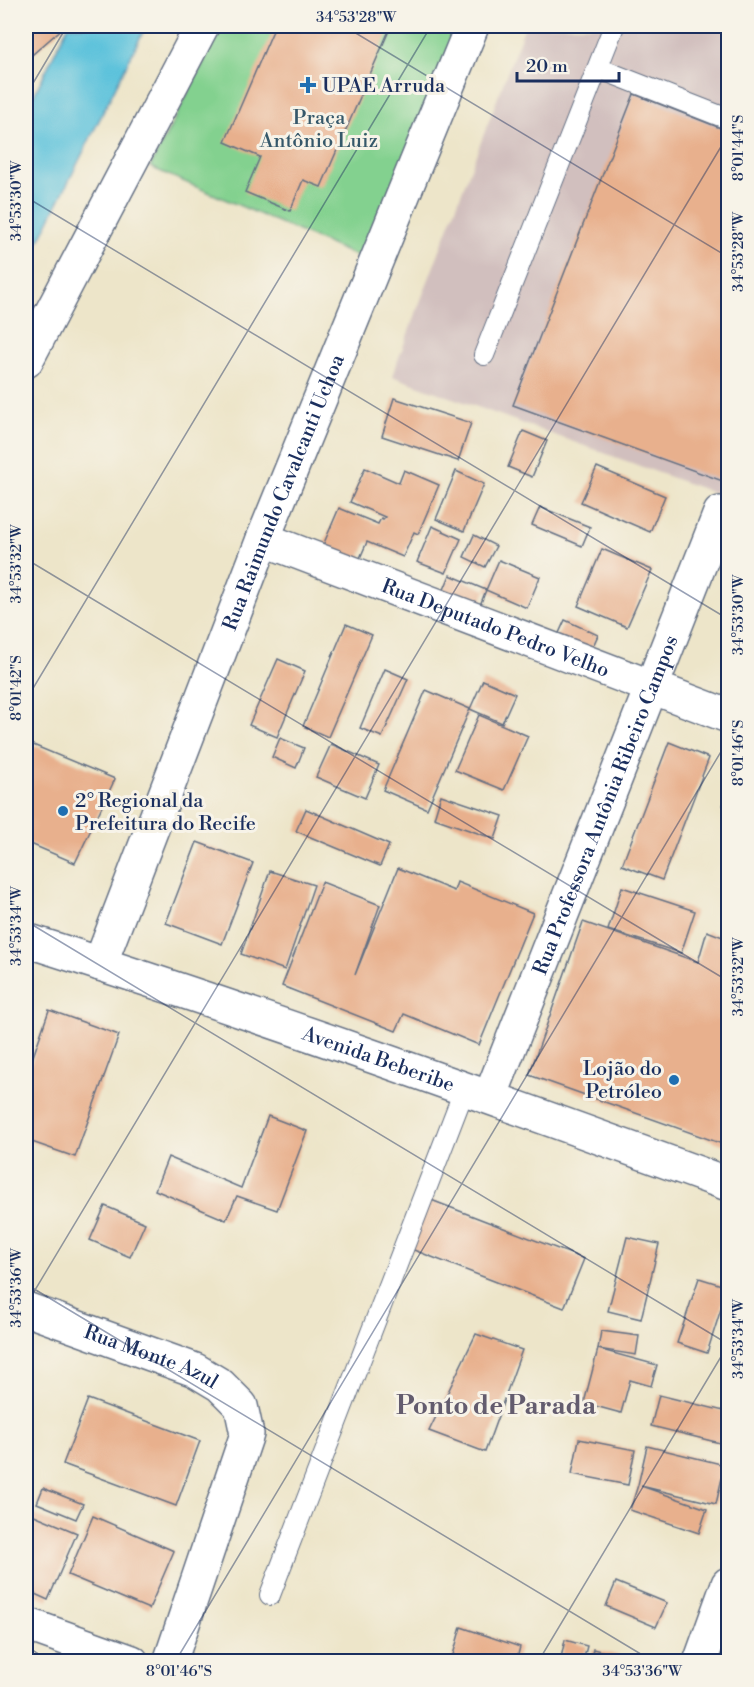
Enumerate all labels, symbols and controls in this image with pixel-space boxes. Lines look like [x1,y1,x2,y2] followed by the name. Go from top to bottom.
[316,8,396,27] text: 34°53'28"W
[517,45,619,83] scale bar
[526,55,568,78] text: 20 m
[322,74,446,99] place label: UPAE Arruda
[299,76,317,94] marker: UPAE Arruda
[259,106,378,154] park label: Praça Antônio Luiz
[729,115,748,181] text: 8°01'44"S
[7,160,26,241] text: 34°53'30"W
[729,212,748,292] text: 34°53'28"W
[218,350,351,634] street label: Rua Raimundo Cavalcanti Uchoa
[7,524,26,604] text: 34°53'32"W
[378,574,613,684] street label: Rua Deputado Pedro Velho
[729,574,748,655] text: 34°53'30"W
[528,632,685,979] street label: Rua Professora Antônia Ribeiro Campos
[7,655,26,721] text: 8°01'42"S
[729,720,748,786] text: 8°01'46"S
[75,789,256,837] place label: 2° Regional da Prefeitura do Recife
[56,804,70,818] marker: 2° Regional da Prefeitura do Recife
[7,886,26,966] text: 34°53'34"W
[729,937,748,1017] text: 34°53'32"W
[298,1021,458,1098] street label: Avenida Beberibe
[583,1057,662,1105] place label: Lojão do Petróleo
[667,1073,681,1087] marker: Lojão do Petróleo
[7,1248,26,1328] text: 34°53'36"W
[729,1299,748,1379] text: 34°53'34"W
[80,1320,223,1395] street label: Rua Monte Azul
[396,1390,597,1422] district label: Ponto de Parada
[146,1662,212,1681] text: 8°01'46"S
[602,1662,682,1681] text: 34°53'36"W

